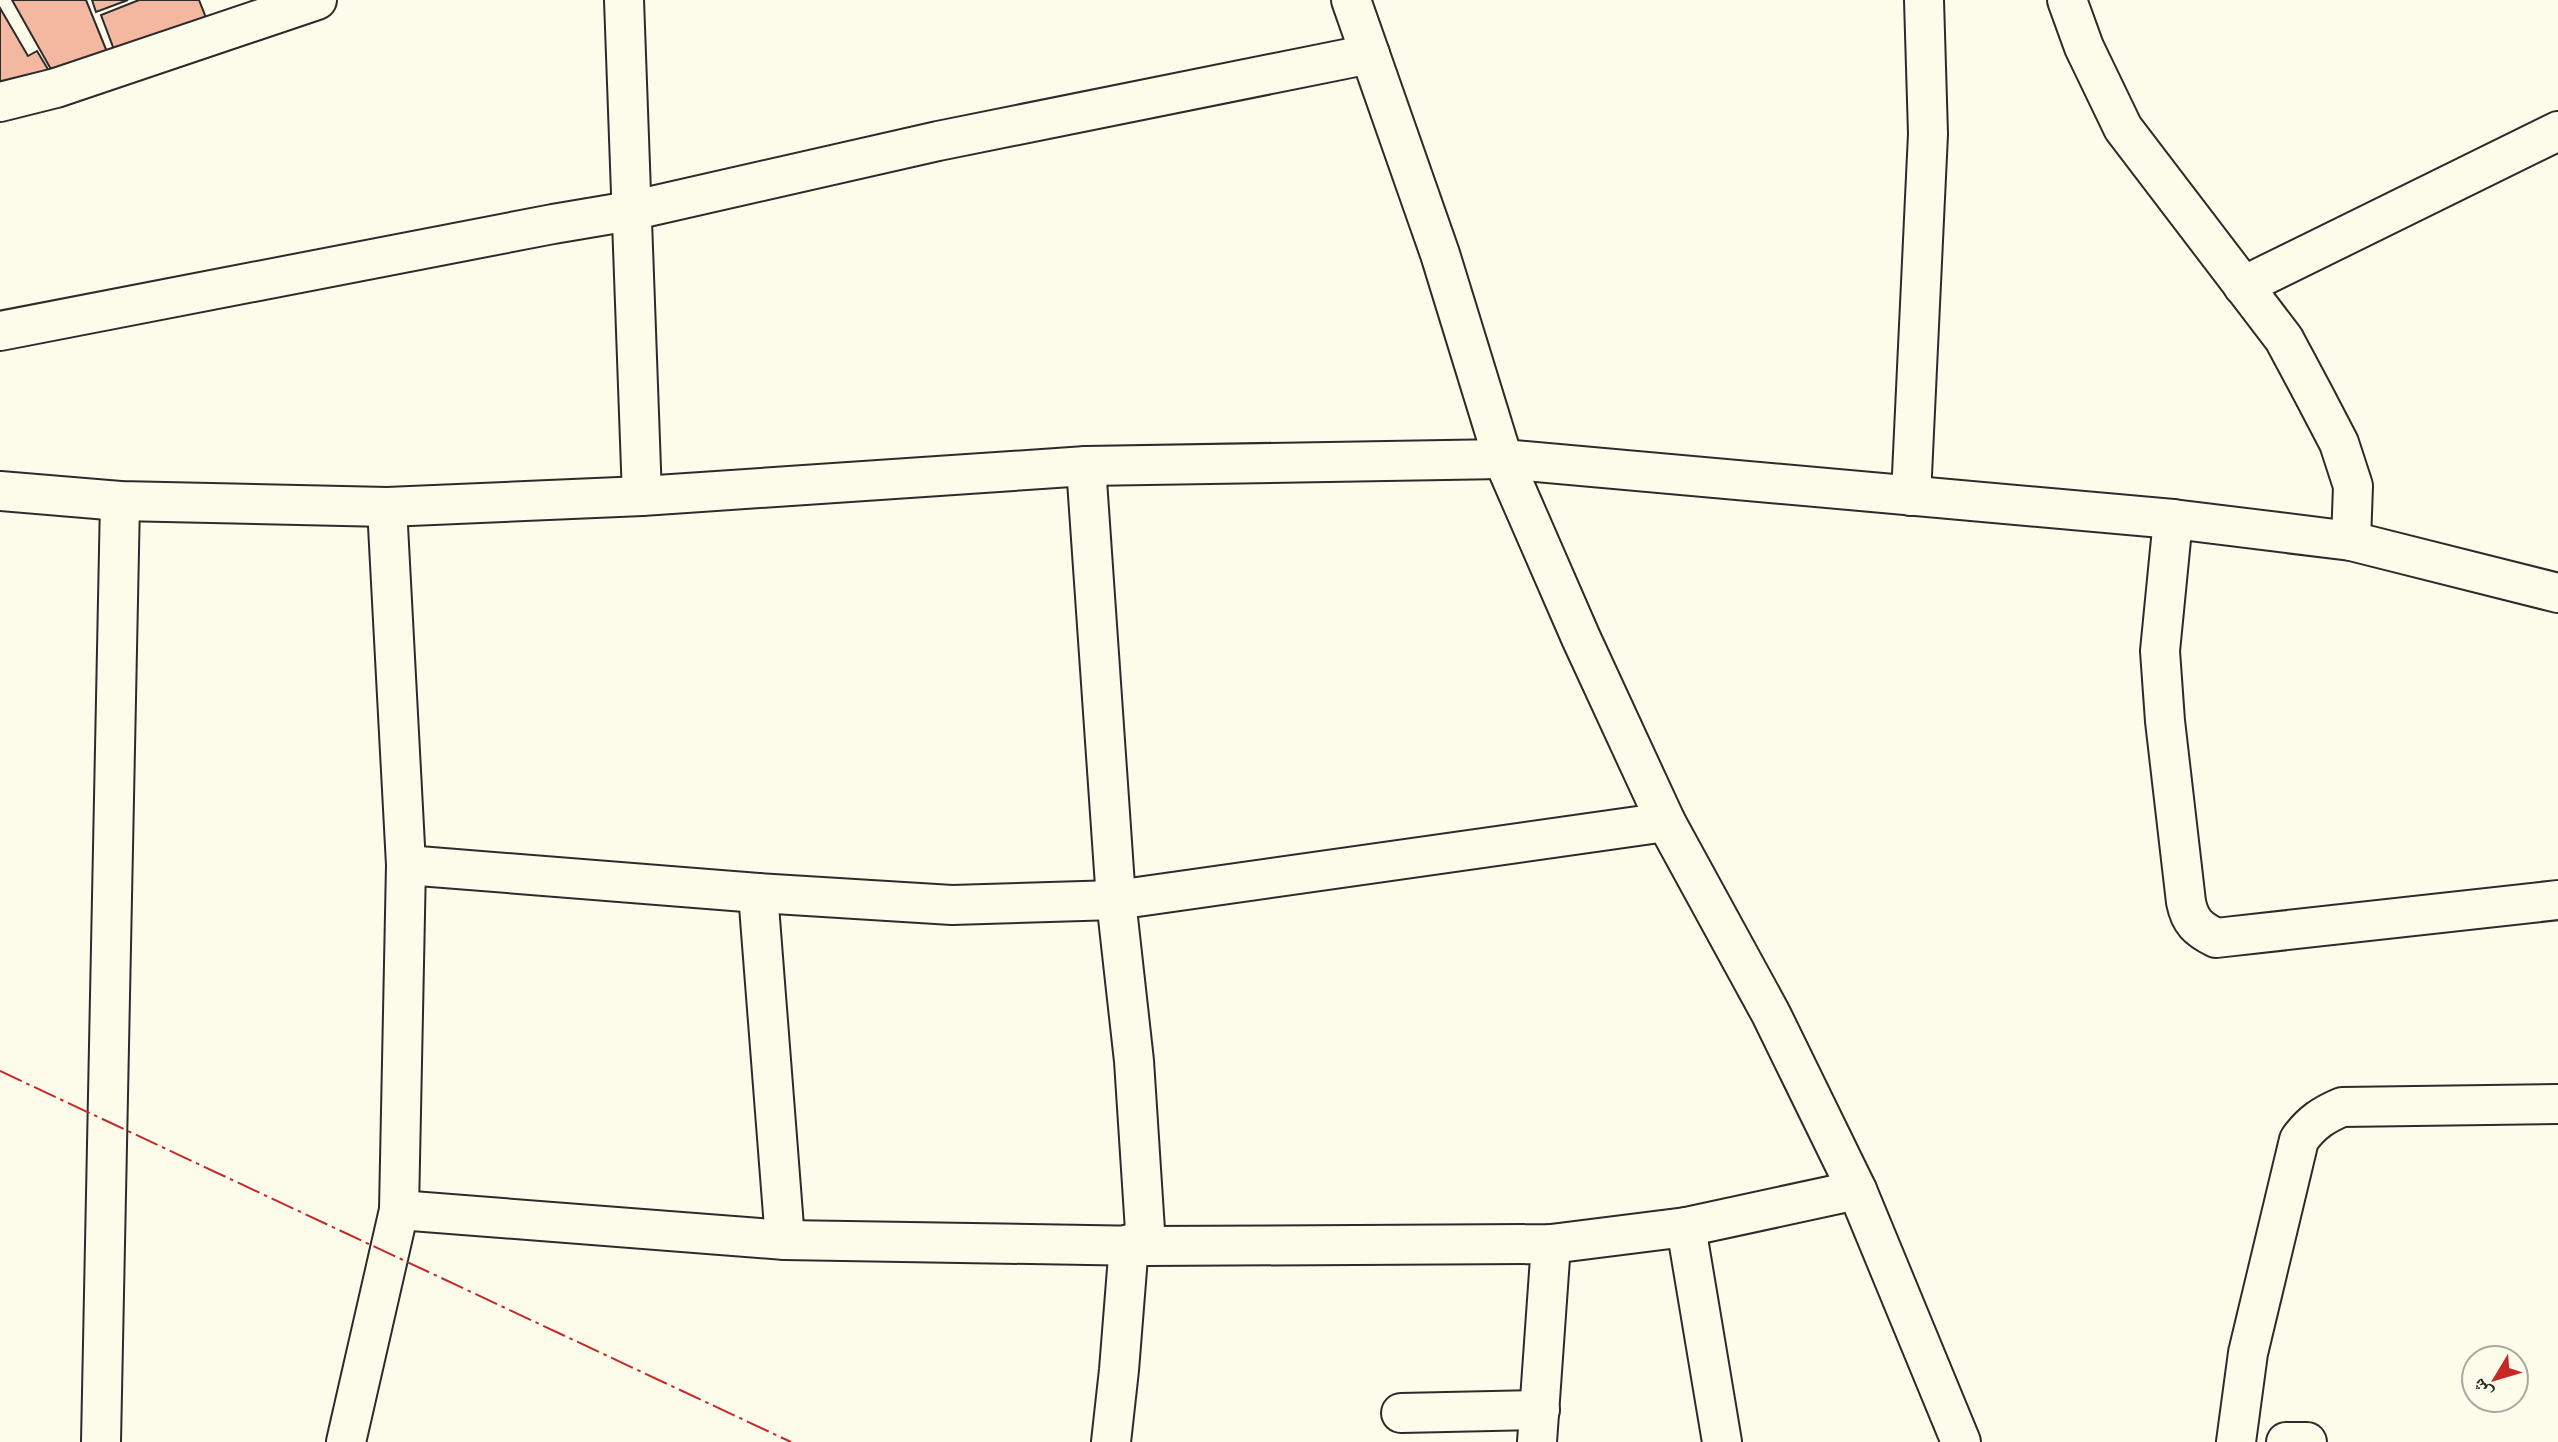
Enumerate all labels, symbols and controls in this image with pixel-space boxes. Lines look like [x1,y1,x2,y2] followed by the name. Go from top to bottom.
[2460,1344,2530,1414] north arrow
[2468,1373,2499,1404] text: ش

